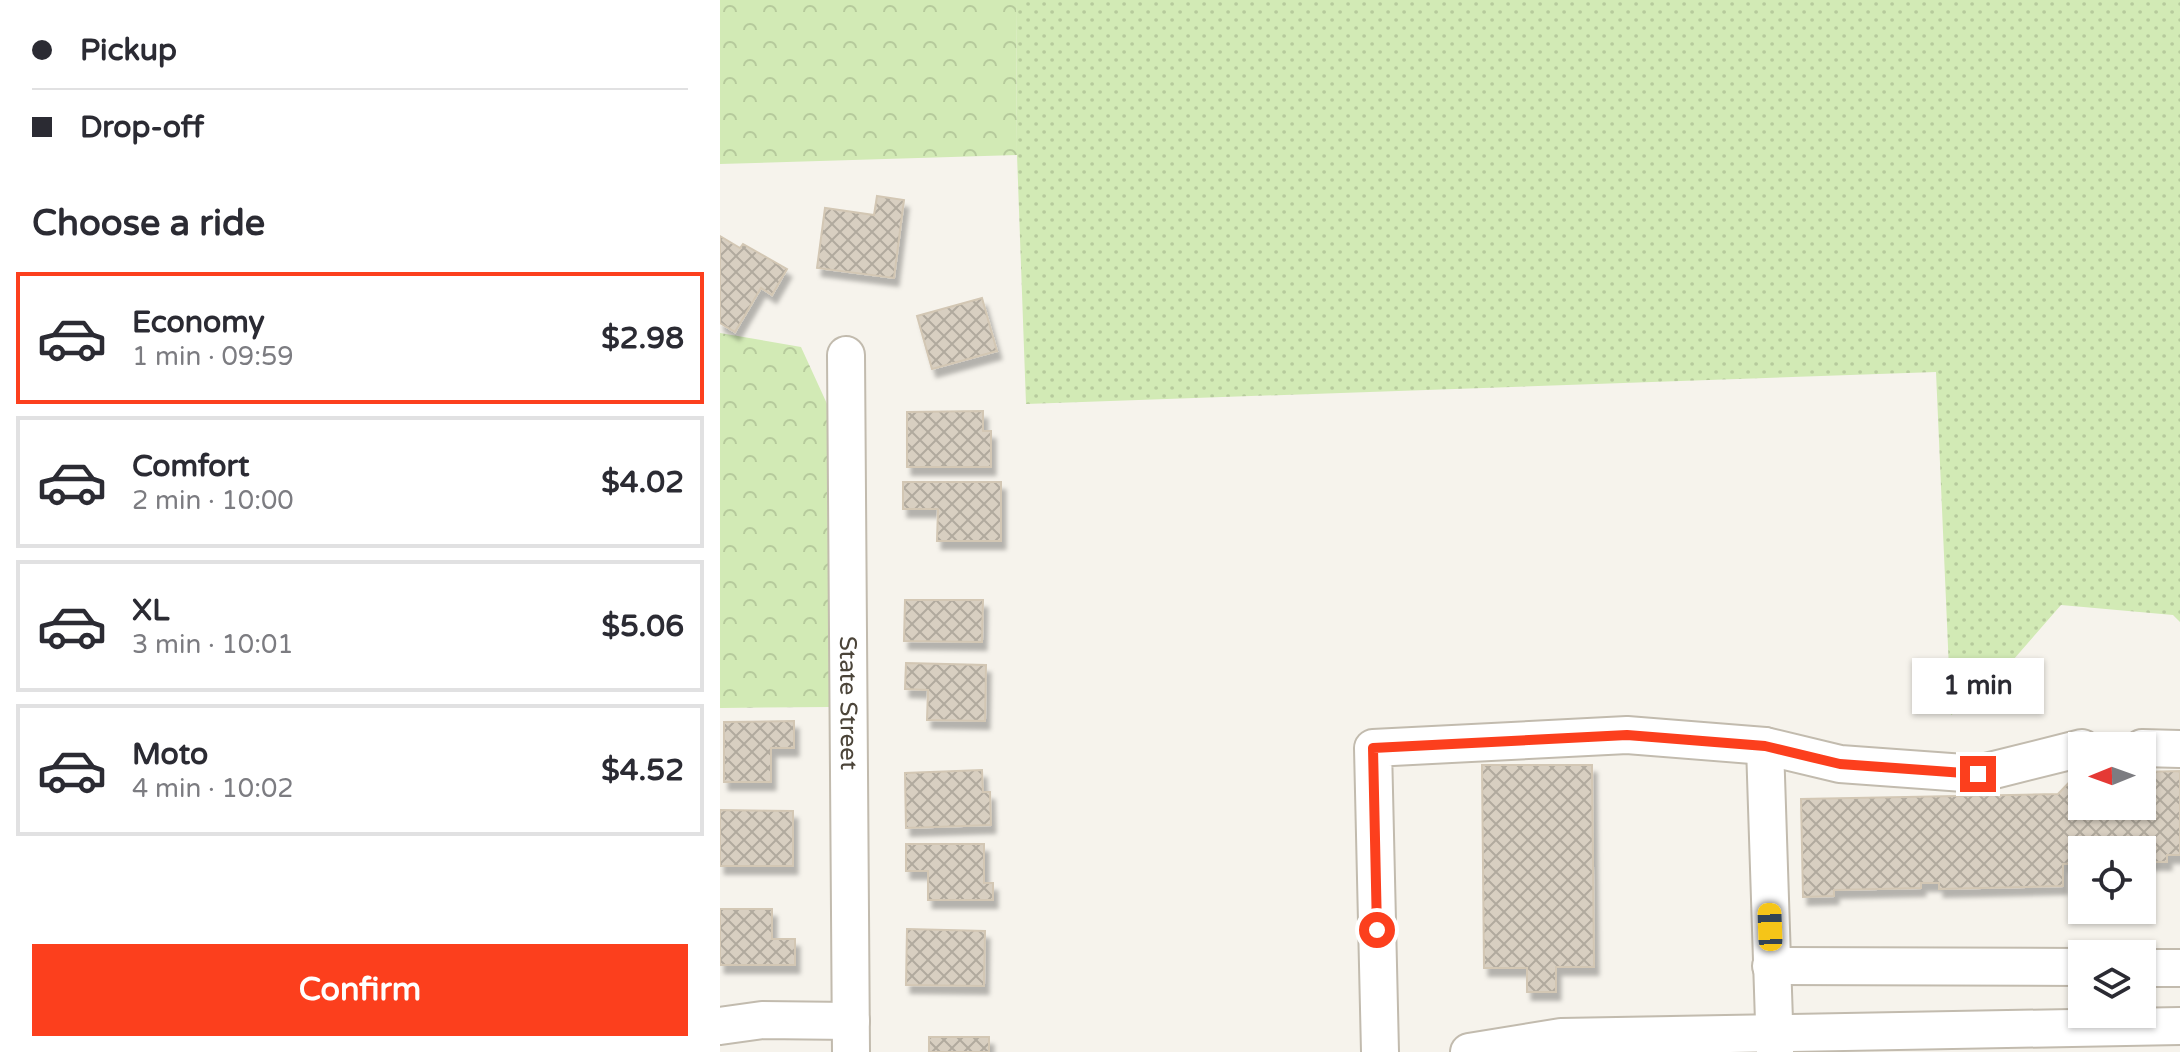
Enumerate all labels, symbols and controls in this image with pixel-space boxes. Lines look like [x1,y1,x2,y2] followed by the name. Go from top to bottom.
[80,32,177,69] text: Pickup
[80,109,204,146] text: Drop-off
[32,202,265,245] text: Choose a ride
[36,302,108,374] icon: car
[132,304,265,341] text: Economy
[601,320,684,357] text: $2.98
[132,341,294,372] text: 1 min · 09:59
[36,446,108,518] icon: car
[132,448,250,485] text: Comfort
[601,464,684,501] text: $4.02
[132,485,294,516] text: 2 min · 10:00
[36,590,108,662] icon: car
[132,592,169,629] text: XL
[602,608,684,645] text: $5.06
[132,629,294,660] text: 3 min · 10:01
[834,636,863,770] street label: State Street
[1912,658,2044,714] callout: 1 min
[1943,670,2013,701] text: 1 min
[2068,732,2156,820] north arrow
[2068,732,2156,1028] map controls
[36,734,108,806] icon: car
[132,736,208,773] text: Moto
[601,752,684,789] text: $4.52
[1960,756,1996,792] route end
[132,773,294,804] text: 4 min · 10:02
[2068,836,2156,924] button: locate
[1757,903,1783,951] car
[1359,912,1395,948] route start
[2068,940,2156,1028] button: layers
[32,944,688,1036] button: Confirm

